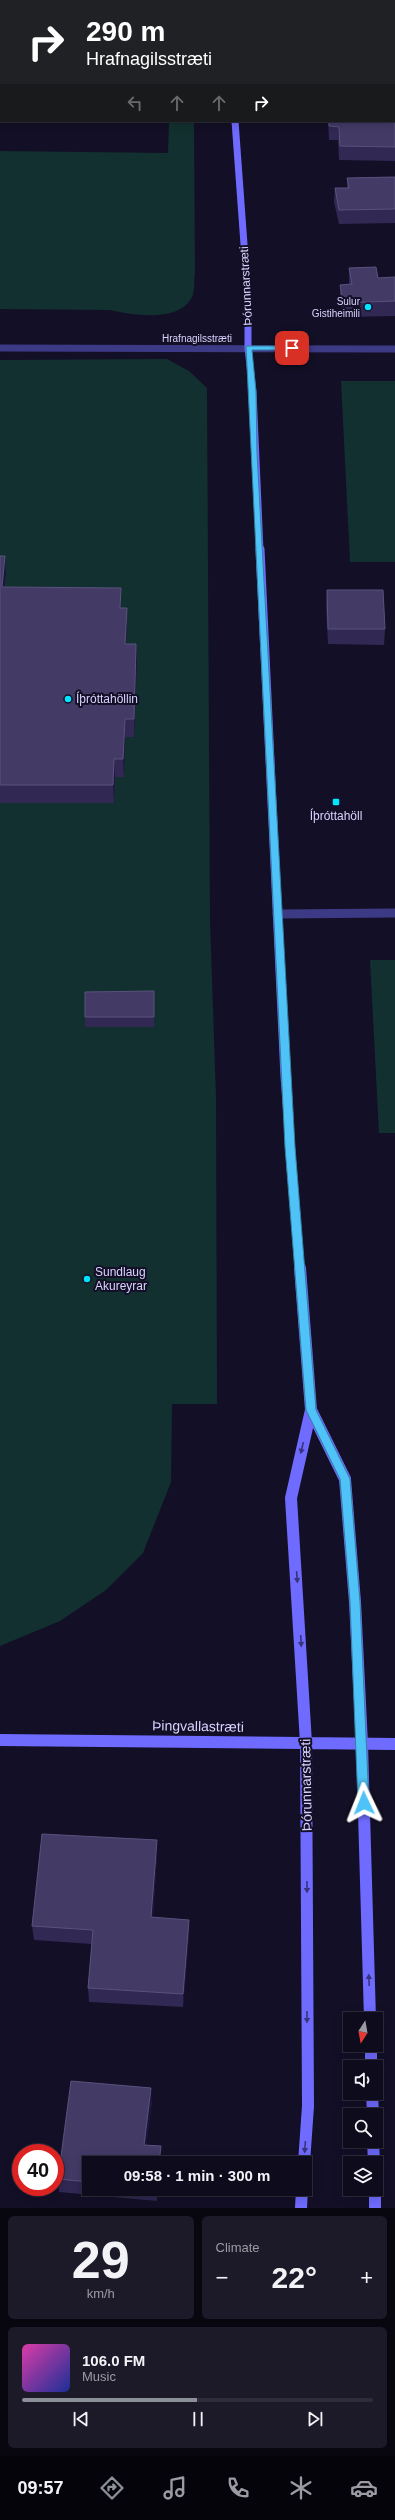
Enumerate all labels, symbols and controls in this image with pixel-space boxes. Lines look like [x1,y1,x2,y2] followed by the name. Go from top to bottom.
[20,16,72,68] icon: right
[86,16,165,47] text: 290 m
[86,49,212,69] text: Hrafnagilsstræti
[124,92,146,114] icon: left
[166,92,188,114] icon: ahead
[208,92,230,114] icon: ahead
[250,92,272,114] icon: right
[237,246,255,326] street label: Þórunnarstræti
[312,296,361,319] place label: Sulur Gistiheimili
[363,302,373,312] marker: Sulur Gistiheimili
[275,331,309,365] pin
[162,333,232,344] street label: Hrafnagilsstræti
[281,337,303,359] icon: arrive
[76,691,138,706] place label: Íþróttahöllin
[63,694,73,704] marker: Íþróttahöllin
[331,797,341,807] marker: Íþróttahöll
[310,808,362,823] place label: Íþróttahöll
[95,1265,147,1293] place label: Sundlaug Akureyrar
[82,1274,92,1284] marker: Sundlaug Akureyrar
[299,1442,305,1454] one-way arrow
[293,1571,300,1583] one-way arrow
[297,1635,304,1647] one-way arrow
[152,1717,244,1735] street label: Þingvallastræti
[297,1739,315,1831] street label: Þórunnarstræti
[343,1782,385,1824] position arrow
[304,1881,310,1894] one-way arrow
[365,1974,372,1986] one-way arrow
[304,2011,310,2024] one-way arrow
[343,2012,383,2052] north arrow
[343,2012,383,2196] map controls
[343,2060,383,2100] button: sound
[343,2108,383,2148] button: search
[301,2141,308,2153] one-way arrow
[12,2144,64,2196] speed limit sign: 40
[343,2156,383,2196] button: layers
[124,2167,270,2184] text: 09:58 · 1 min · 300 m
[72,2231,130,2289] text: 29
[216,2240,260,2255] text: Climate
[272,2261,317,2294] text: 22°
[216,2265,228,2290] text: −
[360,2265,373,2290] text: +
[87,2286,115,2301] text: km/h
[82,2352,145,2369] text: 106.0 FM
[82,2369,116,2384] text: Music
[70,2408,92,2430] icon: previous
[187,2408,209,2430] icon: pause
[304,2408,326,2430] icon: next
[98,2474,126,2502] icon: directions
[161,2474,189,2502] icon: music
[224,2474,252,2502] icon: phone
[287,2474,315,2502] icon: climate
[350,2474,378,2502] icon: car
[17,2478,63,2498] text: 09:57

